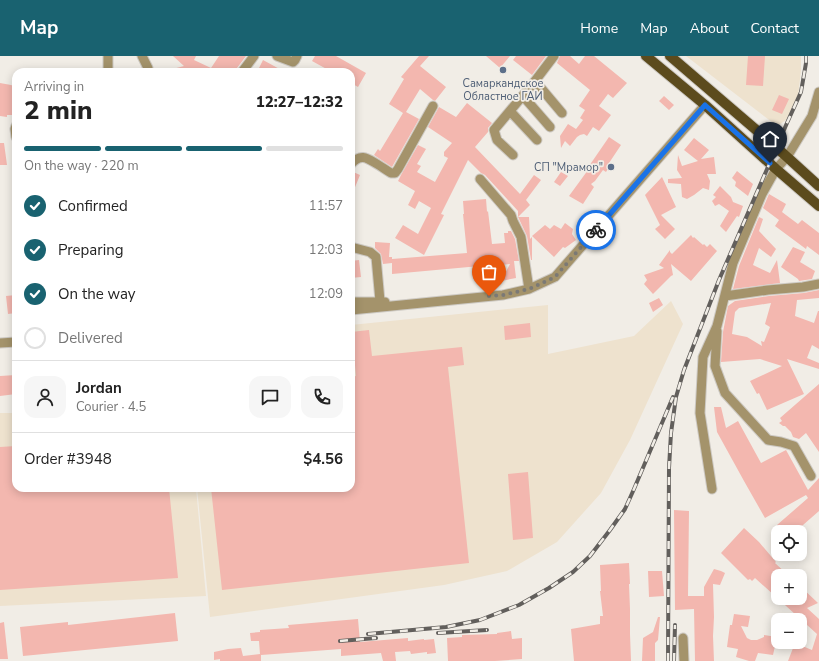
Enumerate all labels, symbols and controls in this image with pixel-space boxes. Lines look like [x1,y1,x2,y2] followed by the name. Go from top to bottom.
[20,15,58,41] text: Map
[580,19,618,38] text: Home
[640,19,668,38] text: Map
[690,19,729,38] text: About
[751,19,799,38] text: Contact
[498,65,508,75] marker: Самаркандское Областное ГАИ
[463,76,543,104] place label: Самаркандское Областное ГАИ
[24,78,84,96] text: Arriving in
[256,92,343,112] text: 12:27–12:32
[24,93,92,128] text: 2 min
[753,122,787,163] pin
[759,128,781,150] icon: home
[24,157,139,175] text: On the way · 220 m
[534,160,603,175] place label: СП "Мрамор"
[606,162,616,172] marker: СП "Мрамор"
[24,195,46,217] icon: check
[58,196,128,216] text: Confirmed
[309,197,343,215] text: 11:57
[576,210,616,250] courier
[585,219,607,241] icon: bike
[24,239,46,261] icon: check
[58,240,123,260] text: Preparing
[309,241,343,259] text: 12:03
[472,255,506,296] pin
[478,261,500,283] icon: bag
[24,283,46,305] icon: check
[58,284,136,304] text: On the way
[309,285,343,303] text: 12:09
[58,328,123,348] text: Delivered
[24,376,66,418] button: person
[249,376,291,418] button: chat
[301,376,343,418] button: phone
[76,378,122,398] text: Jordan
[76,398,146,416] text: Courier · 4.5
[24,449,112,469] text: Order #3948
[303,449,343,469] text: $4.56
[771,525,807,649] map controls
[771,525,807,561] button: locate
[771,569,807,605] button: +
[771,613,807,649] button: −

